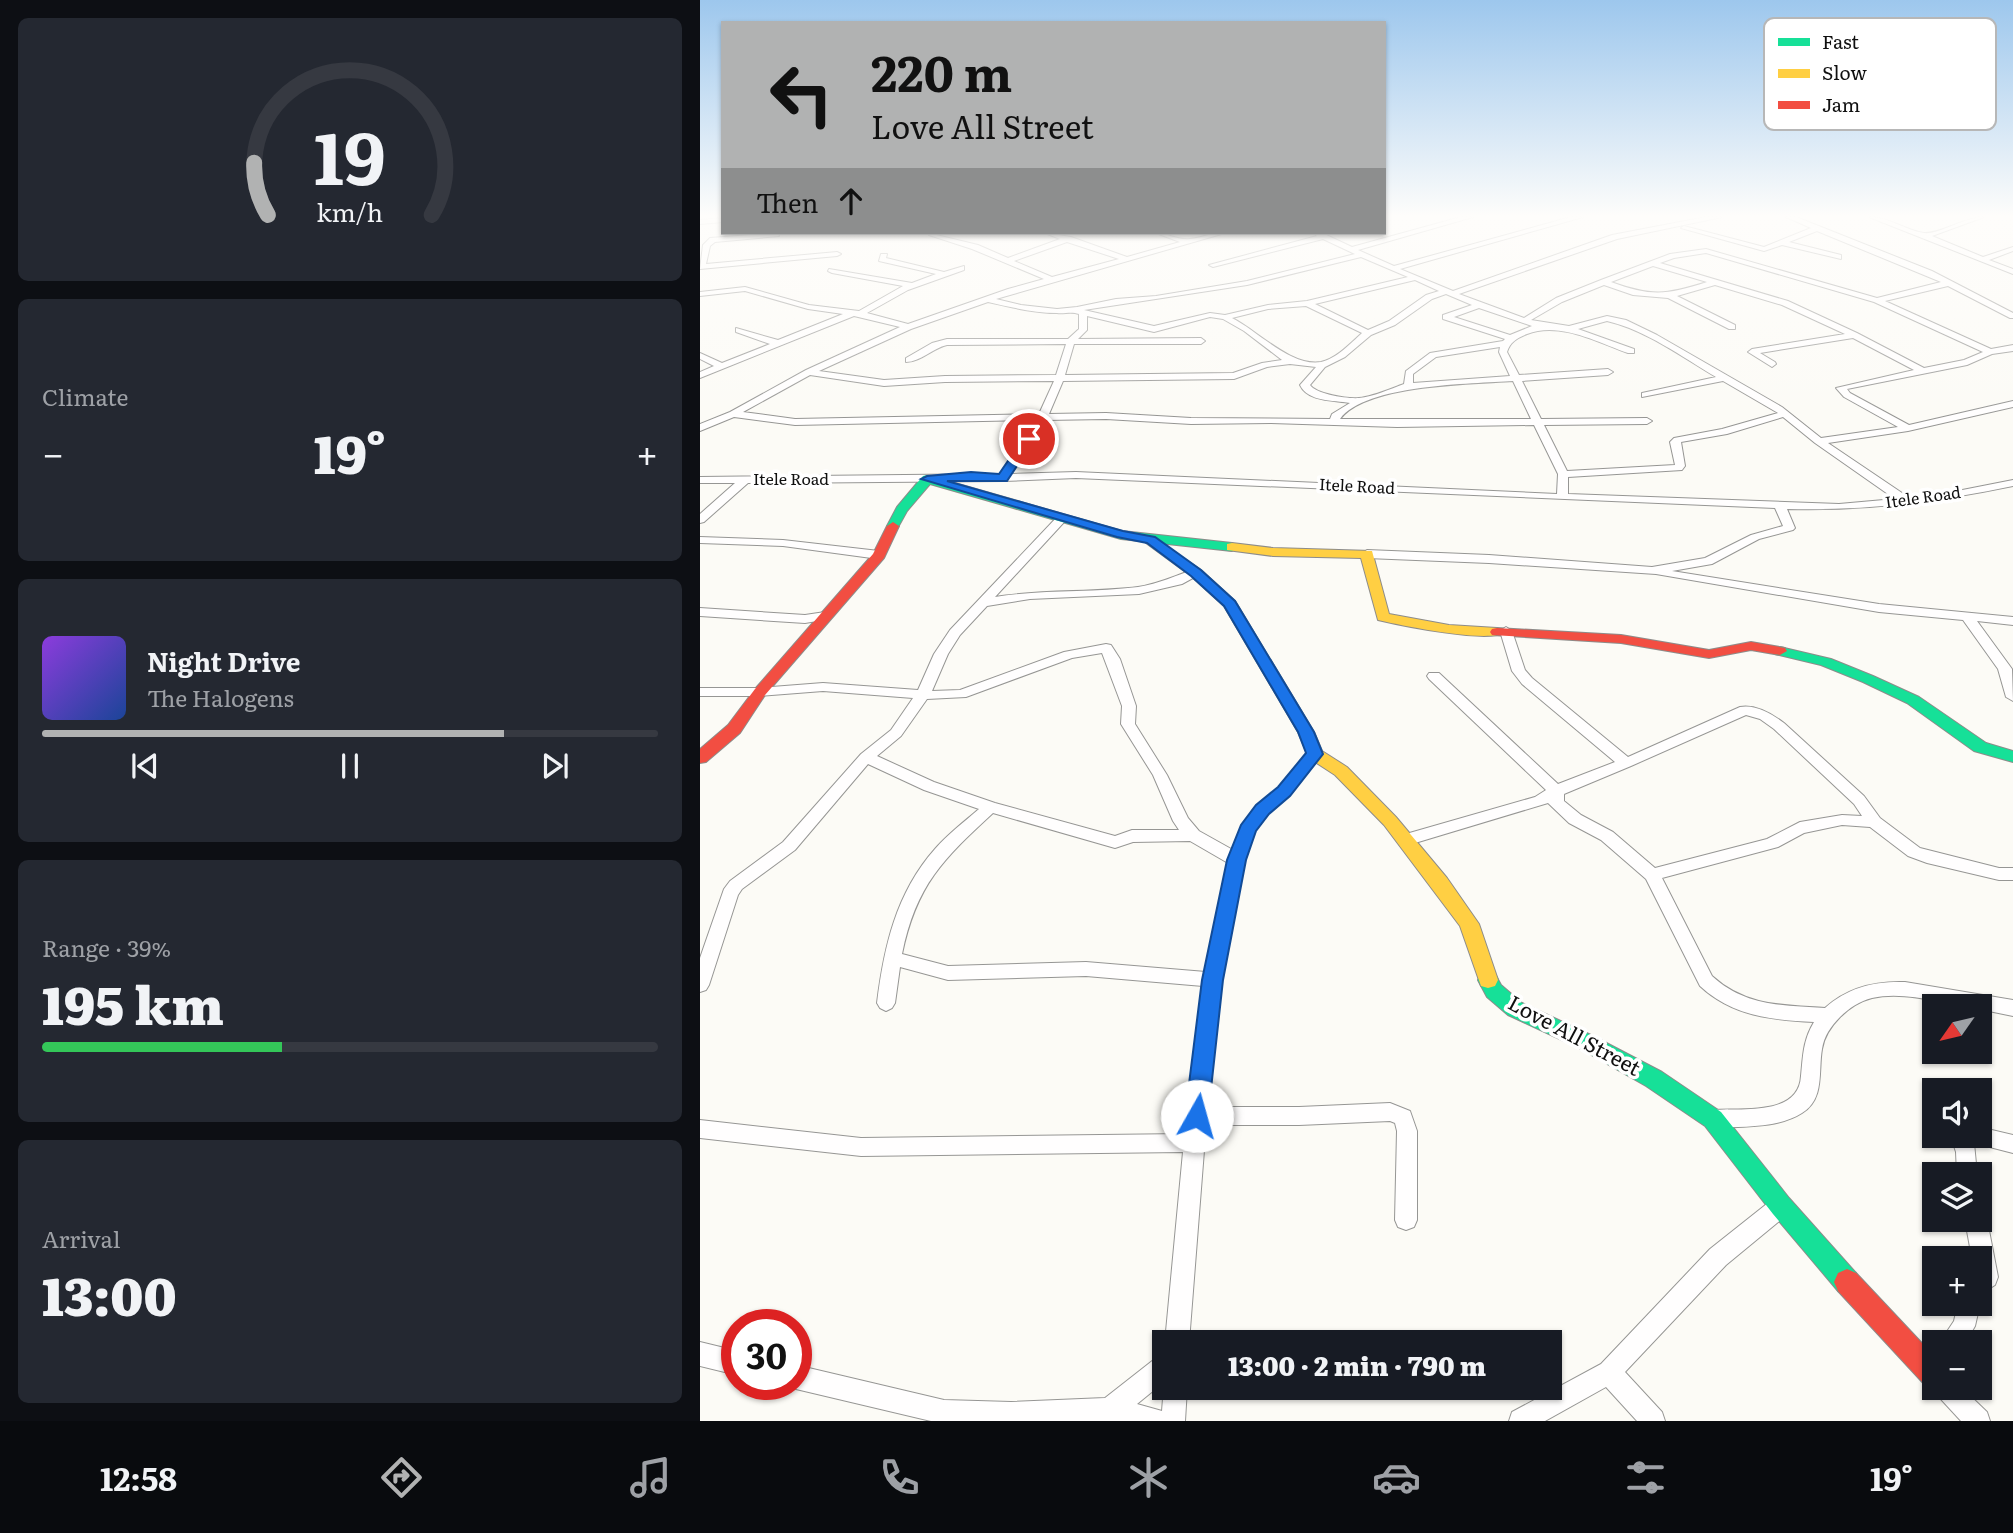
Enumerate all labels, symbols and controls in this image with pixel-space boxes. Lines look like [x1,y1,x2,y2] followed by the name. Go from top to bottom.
[1764,18,1996,130] legend
[1822,27,1859,55] text: Fast
[871,34,1012,107] text: 220 m
[756,49,847,140] icon: left
[1822,58,1867,86] text: Slow
[1822,90,1860,118] text: Jam
[314,100,386,208] text: 19
[871,101,1094,149] text: Love All Street
[756,182,818,221] text: Then
[832,182,870,220] icon: ahead
[317,193,383,230] text: km/h
[42,379,128,413] text: Climate
[999,409,1059,469] pin
[314,413,386,490] text: 19°
[1010,420,1048,458] icon: arrive
[42,423,64,480] text: −
[636,423,658,480] text: +
[753,466,829,490] street label: Itele Road
[1318,471,1396,499] street label: Itele Road
[1883,479,1962,513] street label: Itele Road
[147,641,301,680] text: Night Drive
[147,680,294,714] text: The Halogens
[126,747,164,785] icon: previous
[331,747,369,785] icon: pause
[536,747,574,785] icon: next
[42,930,171,964] text: Range · 39%
[42,964,224,1041] text: 195 km
[1503,986,1647,1082] street label: Love All Street
[1922,994,1992,1064] north arrow
[1922,994,1992,1400] map controls
[1922,1078,1992,1148] button: sound
[1160,1079,1234,1153] position arrow
[1922,1162,1992,1232] button: layers
[42,1221,121,1255] text: Arrival
[1922,1246,1992,1316] button: +
[42,1255,177,1332] text: 13:00
[721,1309,812,1400] speed limit sign: 30
[1922,1330,1992,1400] button: −
[1228,1345,1486,1384] text: 13:00 · 2 min · 790 m
[100,1453,177,1501] text: 12:58
[377,1453,426,1502] icon: directions
[626,1453,675,1502] icon: music
[875,1453,924,1502] icon: phone
[1124,1453,1173,1502] icon: climate
[1372,1453,1421,1502] icon: car
[1621,1453,1670,1502] icon: filters
[1870,1453,1913,1501] text: 19°

